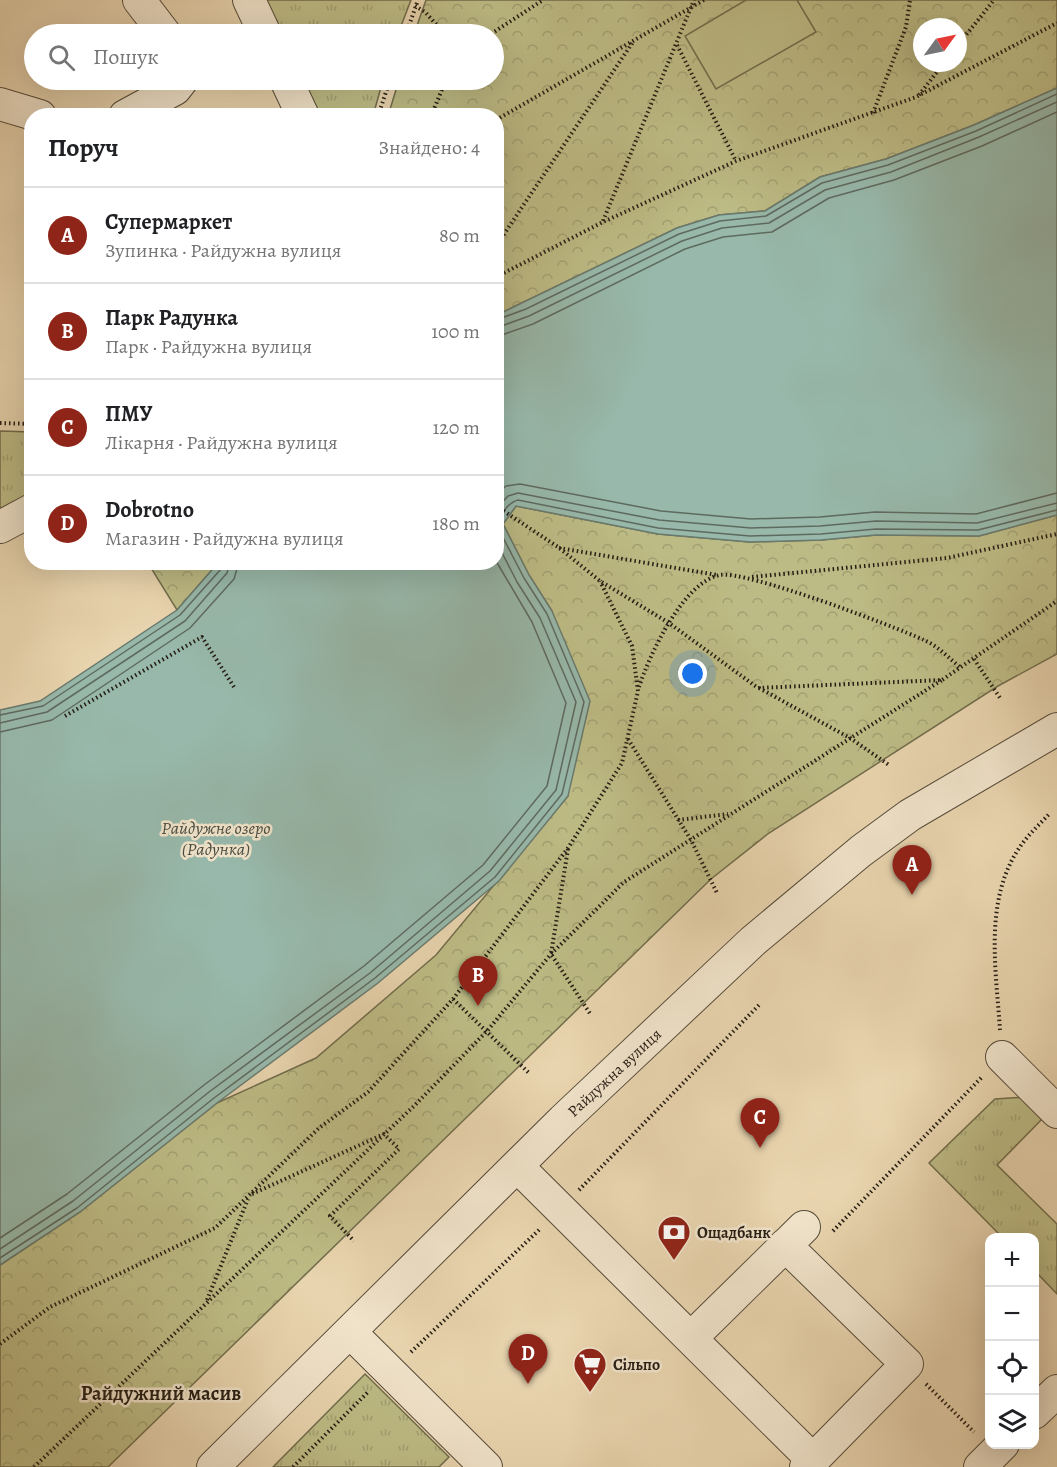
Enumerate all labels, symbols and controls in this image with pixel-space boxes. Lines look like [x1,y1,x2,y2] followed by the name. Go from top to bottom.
[913,18,967,72] north arrow
[24,24,504,90] search box
[45,41,78,74] icon: search
[93,42,159,72] text: Пошук
[48,130,119,165] text: Поруч
[379,134,480,161] text: Знайдено: 4
[105,207,232,237] text: Супермаркет
[61,222,74,249] text: A
[439,222,480,249] text: 80 m
[105,237,342,264] text: Зупинка · Райдужна вулиця
[105,303,238,333] text: Парк Радунка
[61,318,74,345] text: B
[431,318,480,345] text: 100 m
[105,333,312,360] text: Парк · Райдужна вулиця
[105,399,152,429] text: ПМУ
[61,414,74,441] text: C
[432,414,480,441] text: 120 m
[105,429,338,456] text: Лікарня · Райдужна вулиця
[105,495,194,525] text: Dobrotno
[61,510,74,537] text: D
[432,510,480,537] text: 180 m
[105,525,344,552] text: Магазин · Райдужна вулиця
[678,659,707,688] your location
[161,816,271,861] water label: Райдужне озеро (Радунка)
[892,846,932,895] pin: A
[458,956,498,1006] pin: B
[563,1023,667,1122] street label: Райдужна вулиця
[740,1098,780,1148] pin: C
[656,1214,692,1261] bank icon: Ощадбанк
[697,1222,771,1244] place label: Ощадбанк
[985,1233,1039,1449] map controls
[985,1233,1039,1287] button: +
[985,1287,1039,1341] button: −
[508,1334,548,1384] pin: D
[985,1341,1039,1395] button: locate
[572,1346,608,1393] supermarket icon: Сільпо
[613,1354,660,1376] place label: Сільпо
[81,1380,241,1407] district label: Райдужний масив
[985,1395,1039,1449] button: layers

